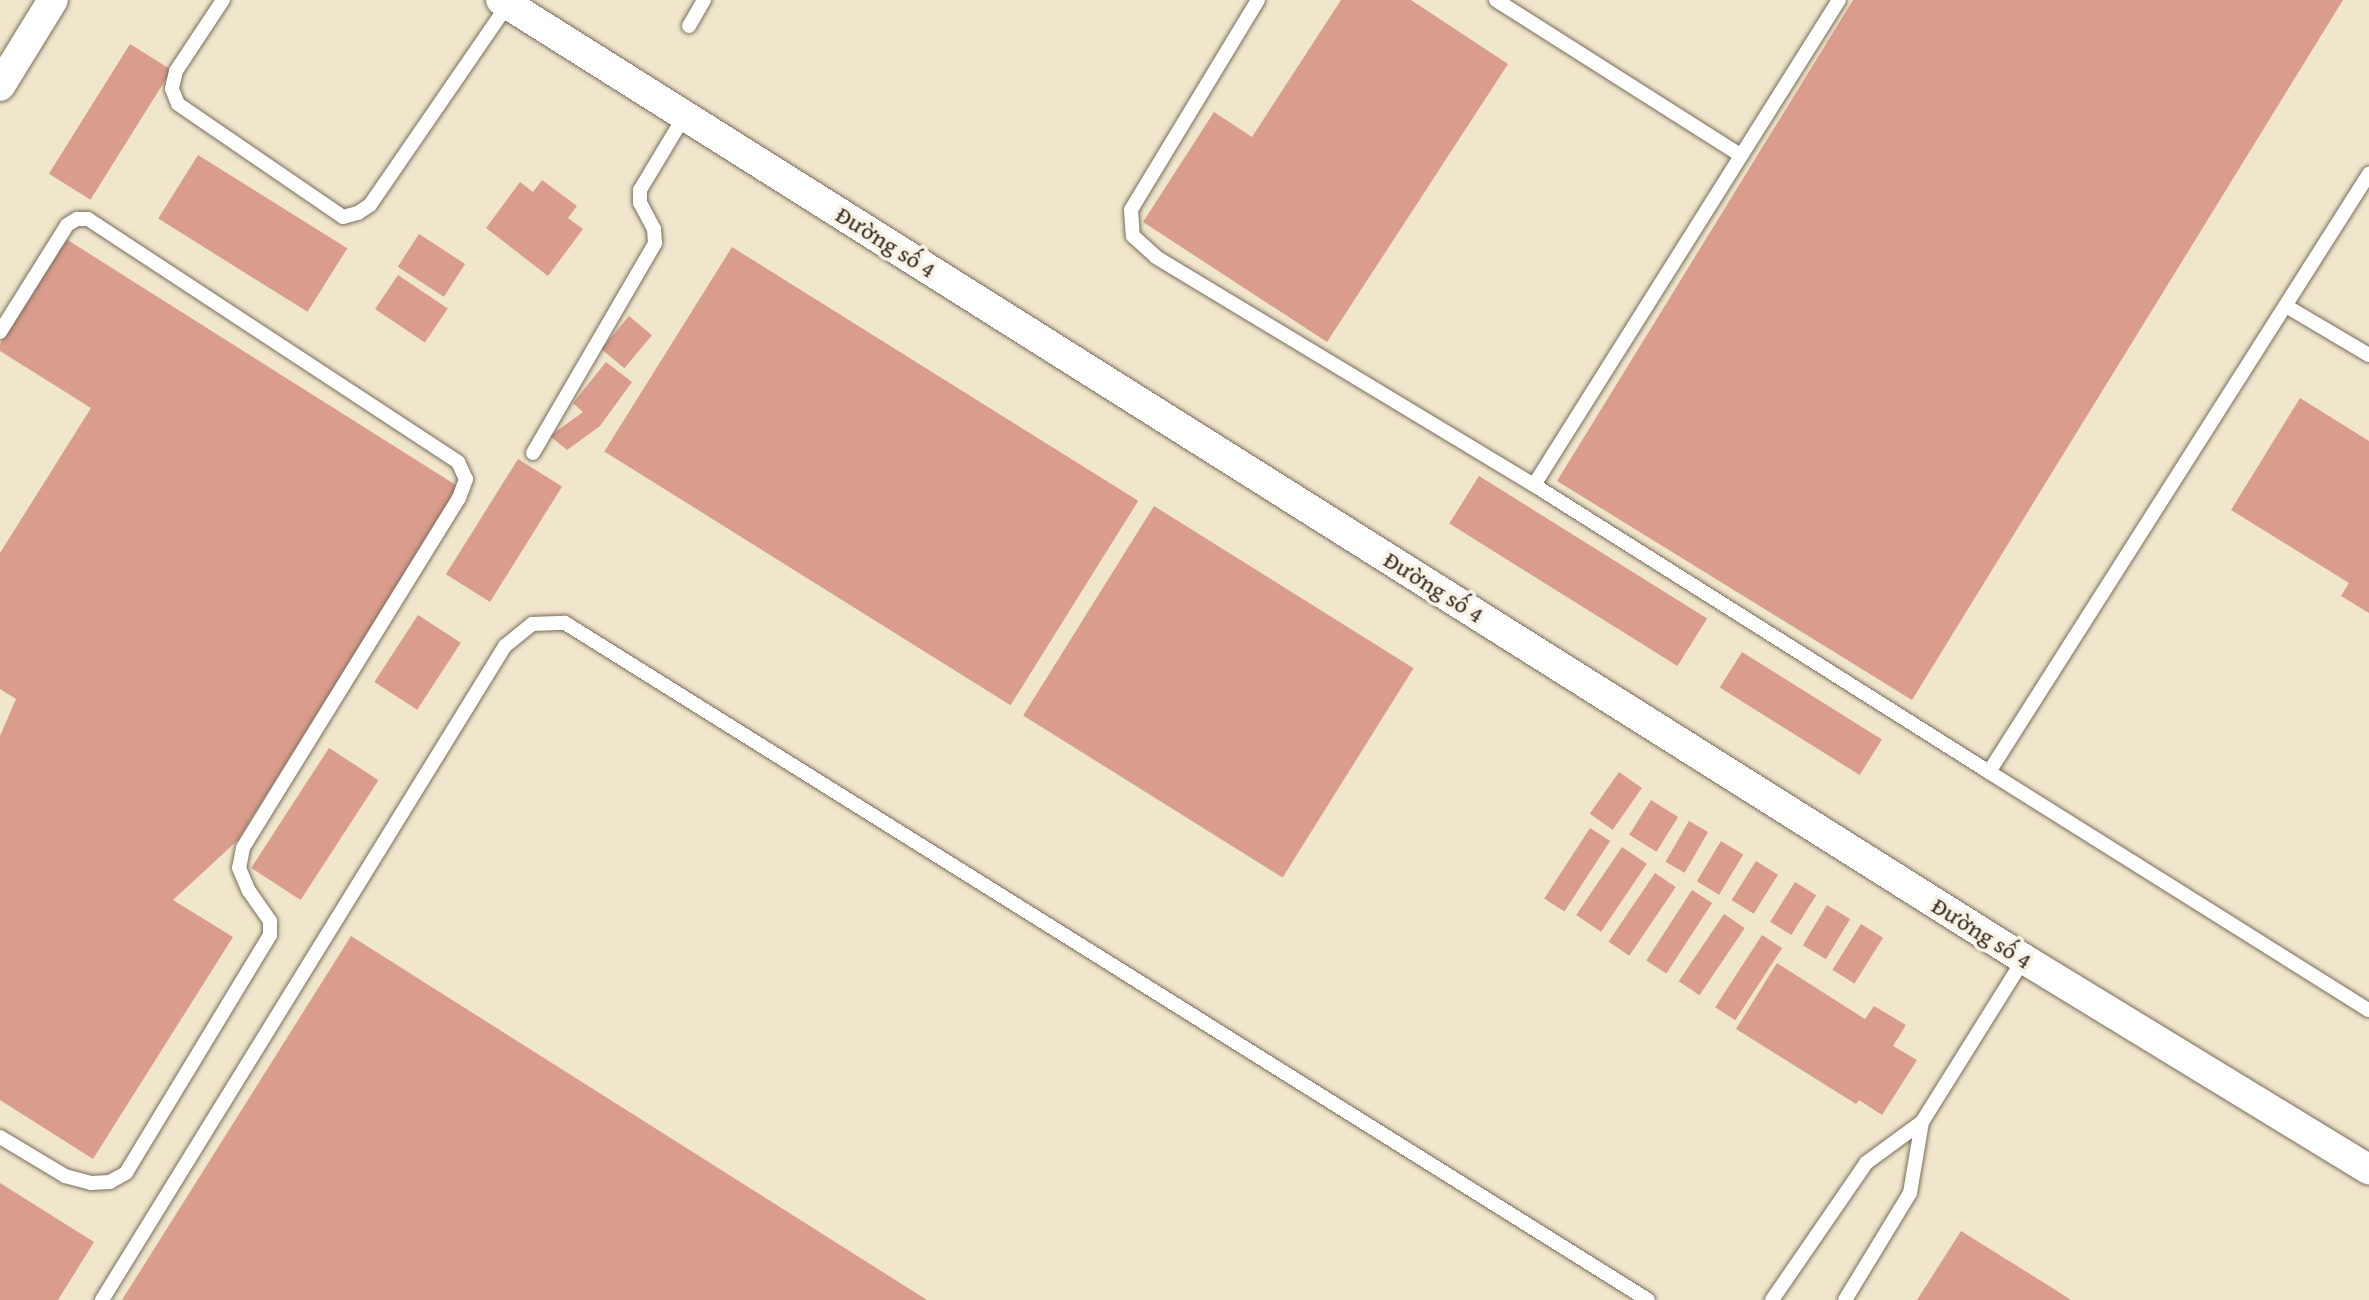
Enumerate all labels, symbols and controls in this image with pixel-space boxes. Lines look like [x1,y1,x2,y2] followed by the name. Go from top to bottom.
[831,200,941,284] street label: Đường số 4
[1379,545,1489,629] street label: Đường số 4
[1927,891,2037,975] street label: Đường số 4

